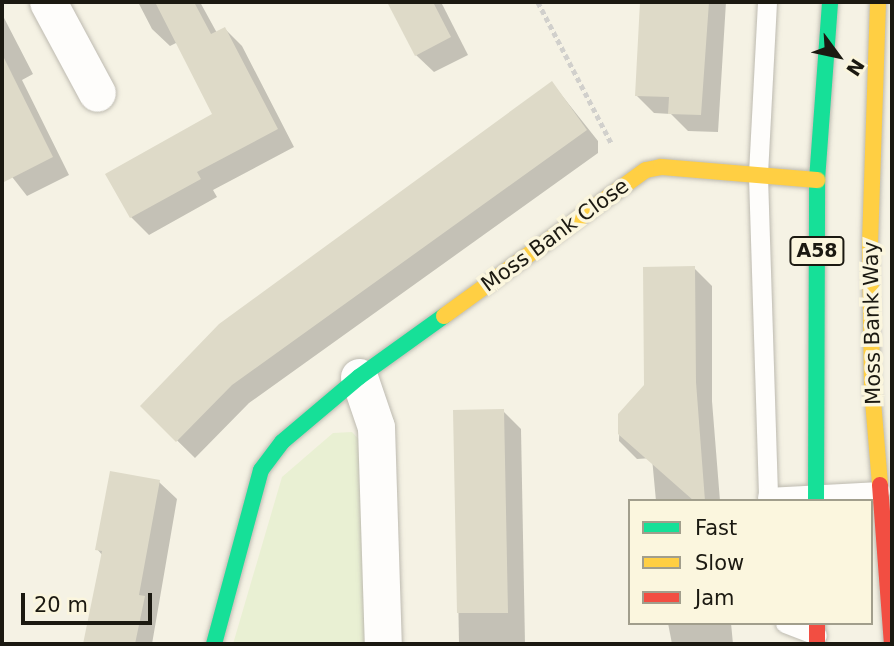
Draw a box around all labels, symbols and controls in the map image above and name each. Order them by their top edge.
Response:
north arrow [803,21,873,91]
text: N [842,55,869,80]
street label: Moss Bank Close [476,173,634,297]
road number: A58 [789,235,845,266]
street label: Moss Bank Way [858,241,886,405]
legend [628,499,873,625]
text: Fast [695,516,737,540]
text: Slow [695,551,744,575]
scale bar [24,580,156,624]
text: Jam [695,586,735,610]
text: 20 m [34,593,88,617]

